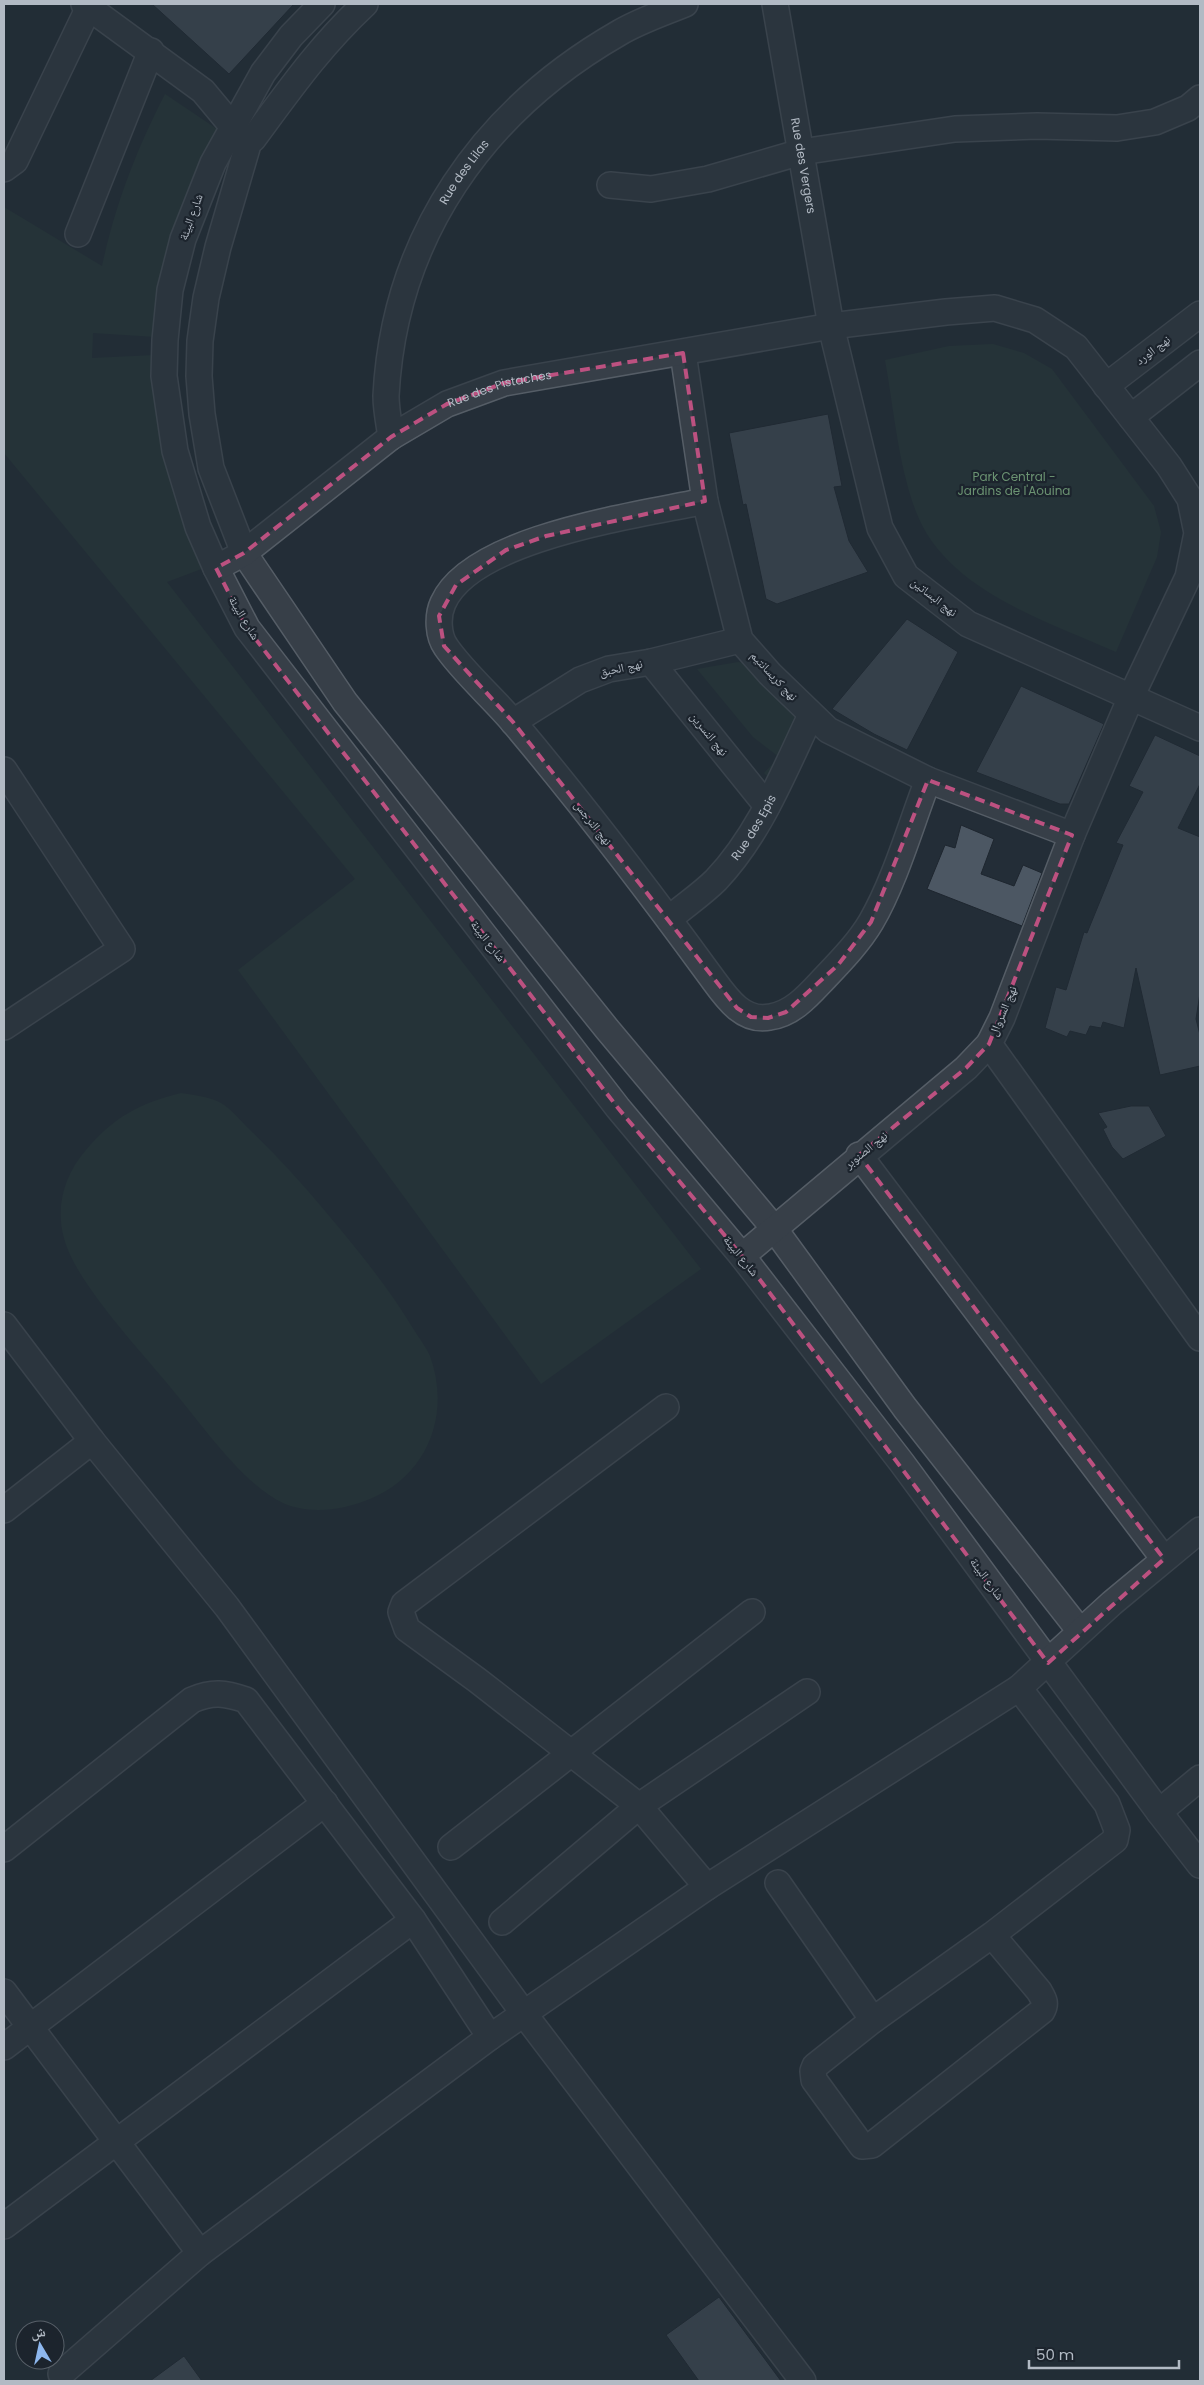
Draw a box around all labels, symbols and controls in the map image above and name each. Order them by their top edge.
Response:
street label: Rue des Vergers [787,116,820,215]
street label: Rue des Lilas [435,136,493,208]
street label: شارع البيئة [174,191,207,242]
street label: نهج الورد [1132,331,1174,368]
street label: Rue des Pistaches [445,366,553,411]
park label: Park Central - Jardins de l'Aouina [958,468,1070,499]
street label: نهج البساتين [908,573,961,620]
street label: شارع البيئة [225,593,264,643]
street label: نهج كريسانتيم [747,647,802,704]
street label: نهج الحبق [598,655,644,680]
street label: نهج النسرين [686,708,732,759]
street label: Rue des Epis [727,792,780,864]
street label: نهج النرجس [570,797,616,849]
street label: شارع البيئة [467,916,510,965]
street label: نهج السروال [984,983,1021,1038]
street label: نهج الصنوبر [840,1127,891,1173]
street label: شارع البيئة [720,1232,763,1280]
street label: شارع البيئة [966,1554,1008,1603]
north arrow [15,2320,65,2370]
text: ش [29,2321,47,2343]
scale bar [1029,2338,1179,2370]
text: 50 m [1036,2344,1074,2365]

